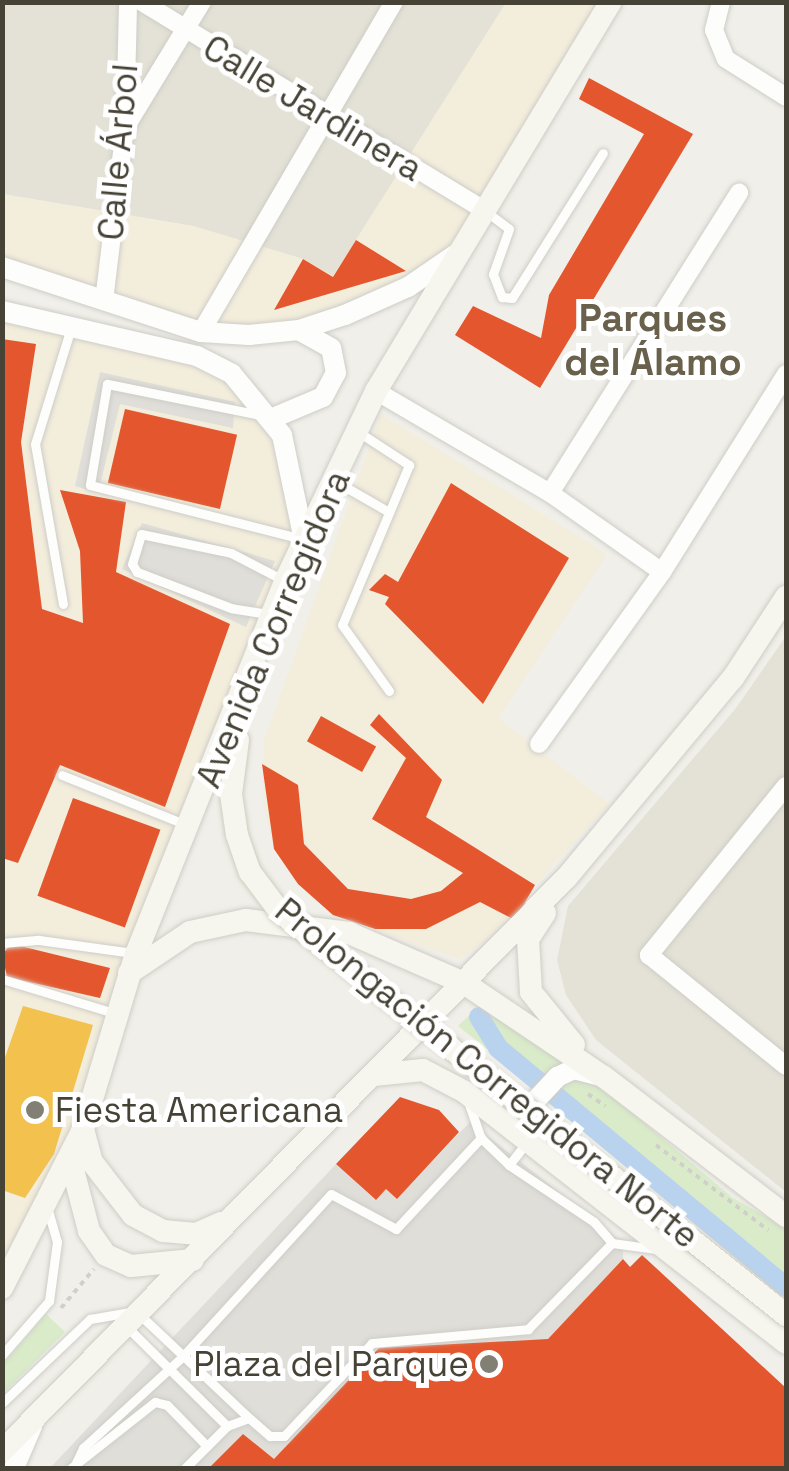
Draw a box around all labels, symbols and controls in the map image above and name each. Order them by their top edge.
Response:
street label: Calle Jardinera [196,26,430,190]
street label: Calle Árbol [89,62,147,242]
district label: Parques del Álamo [564,296,742,386]
street label: Avenida Corregidora [187,464,359,794]
street label: Prolongación Corregidora Norte [267,889,707,1257]
place label: Fiesta Americana [55,1089,344,1131]
marker: Fiesta Americana [24,1099,46,1121]
place label: Plaza del Parque [193,1343,469,1385]
marker: Plaza del Parque [478,1353,500,1375]

